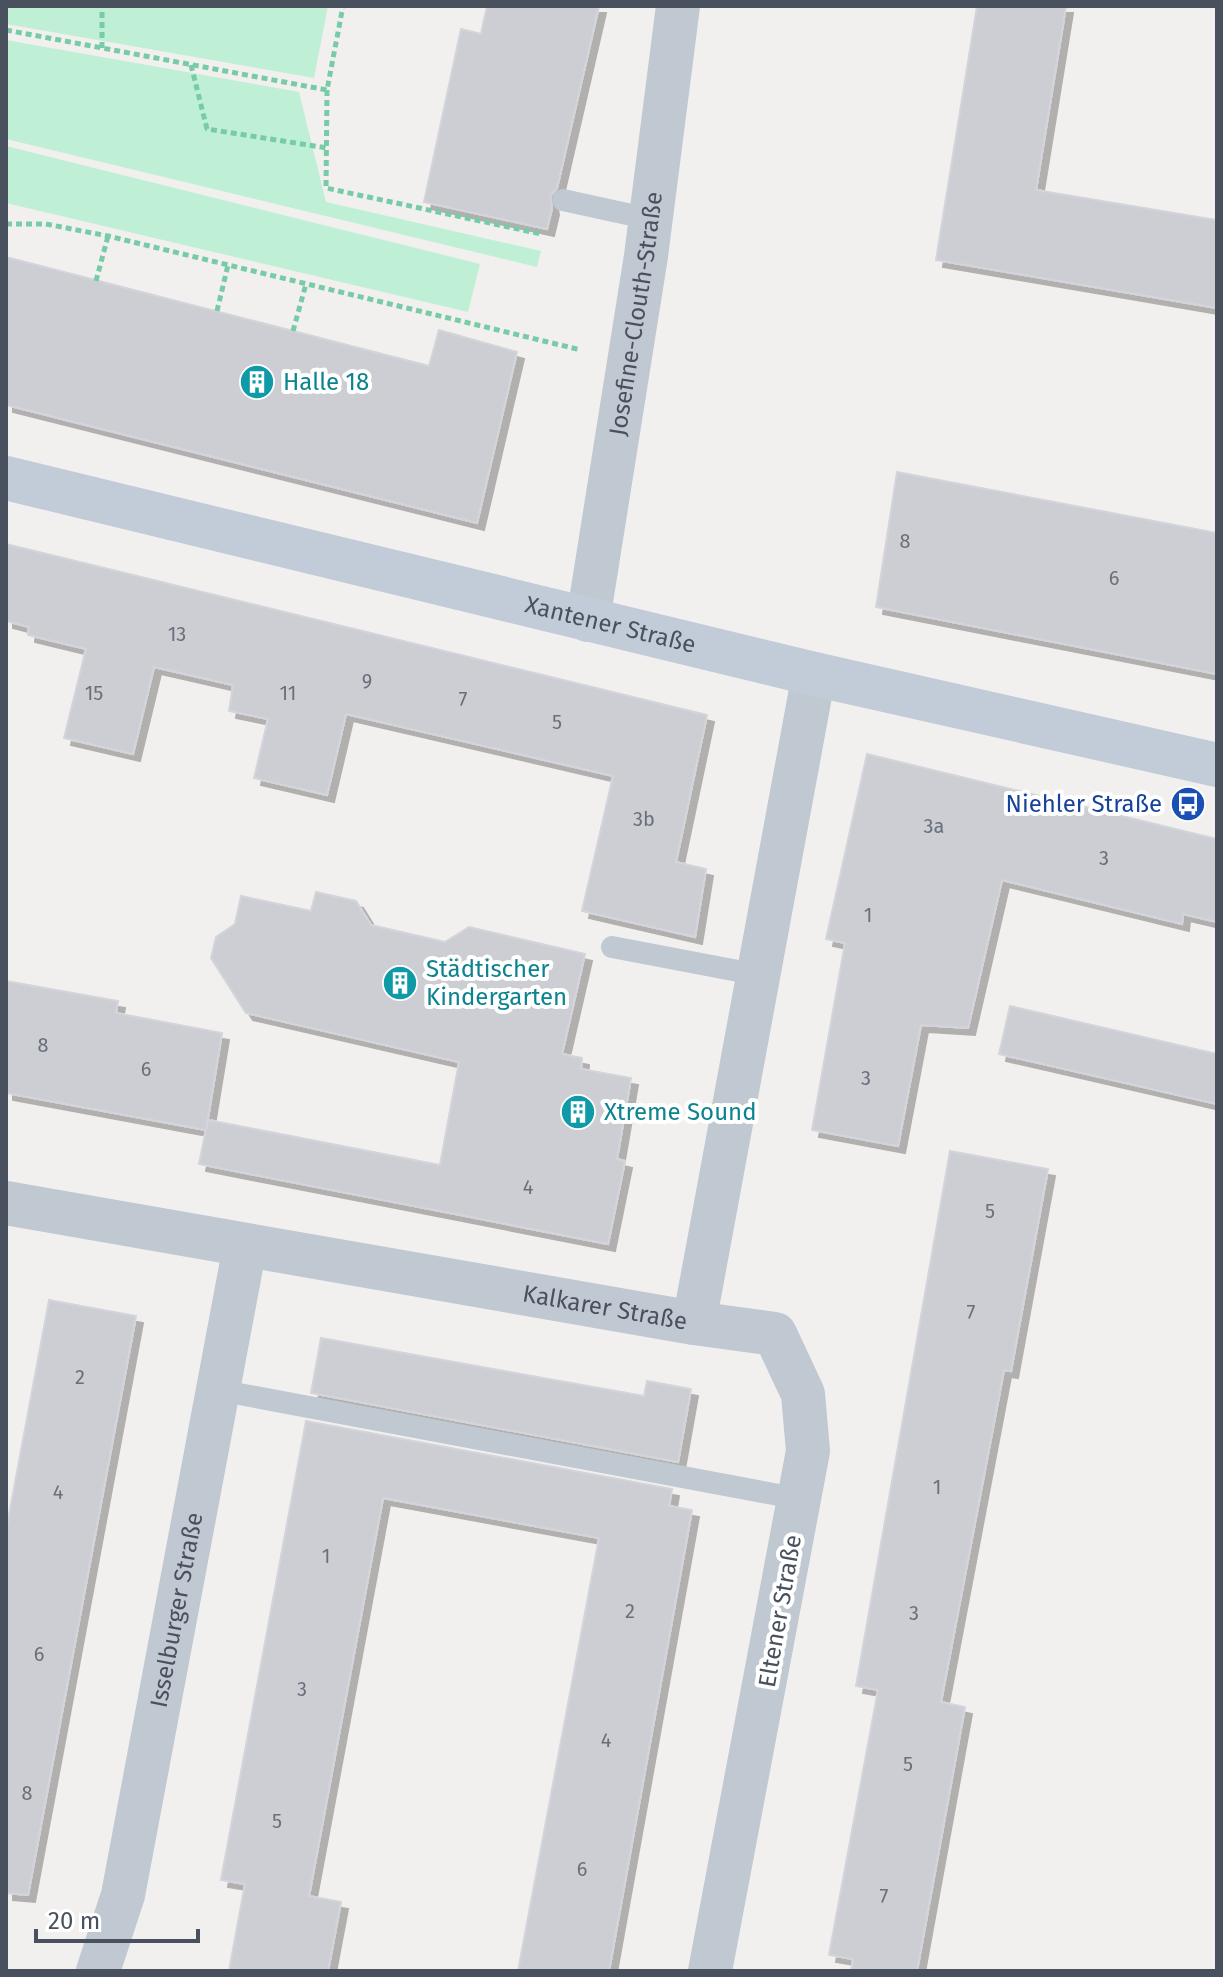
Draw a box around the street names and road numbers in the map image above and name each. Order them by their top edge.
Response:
street label: Josefine-Clouth-Straße [604,190,668,438]
street label: Xantener Straße [522,590,699,659]
street label: Kalkarer Straße [520,1279,689,1336]
street label: Isselburger Straße [145,1510,209,1710]
street label: Eltener Straße [753,1533,807,1689]

